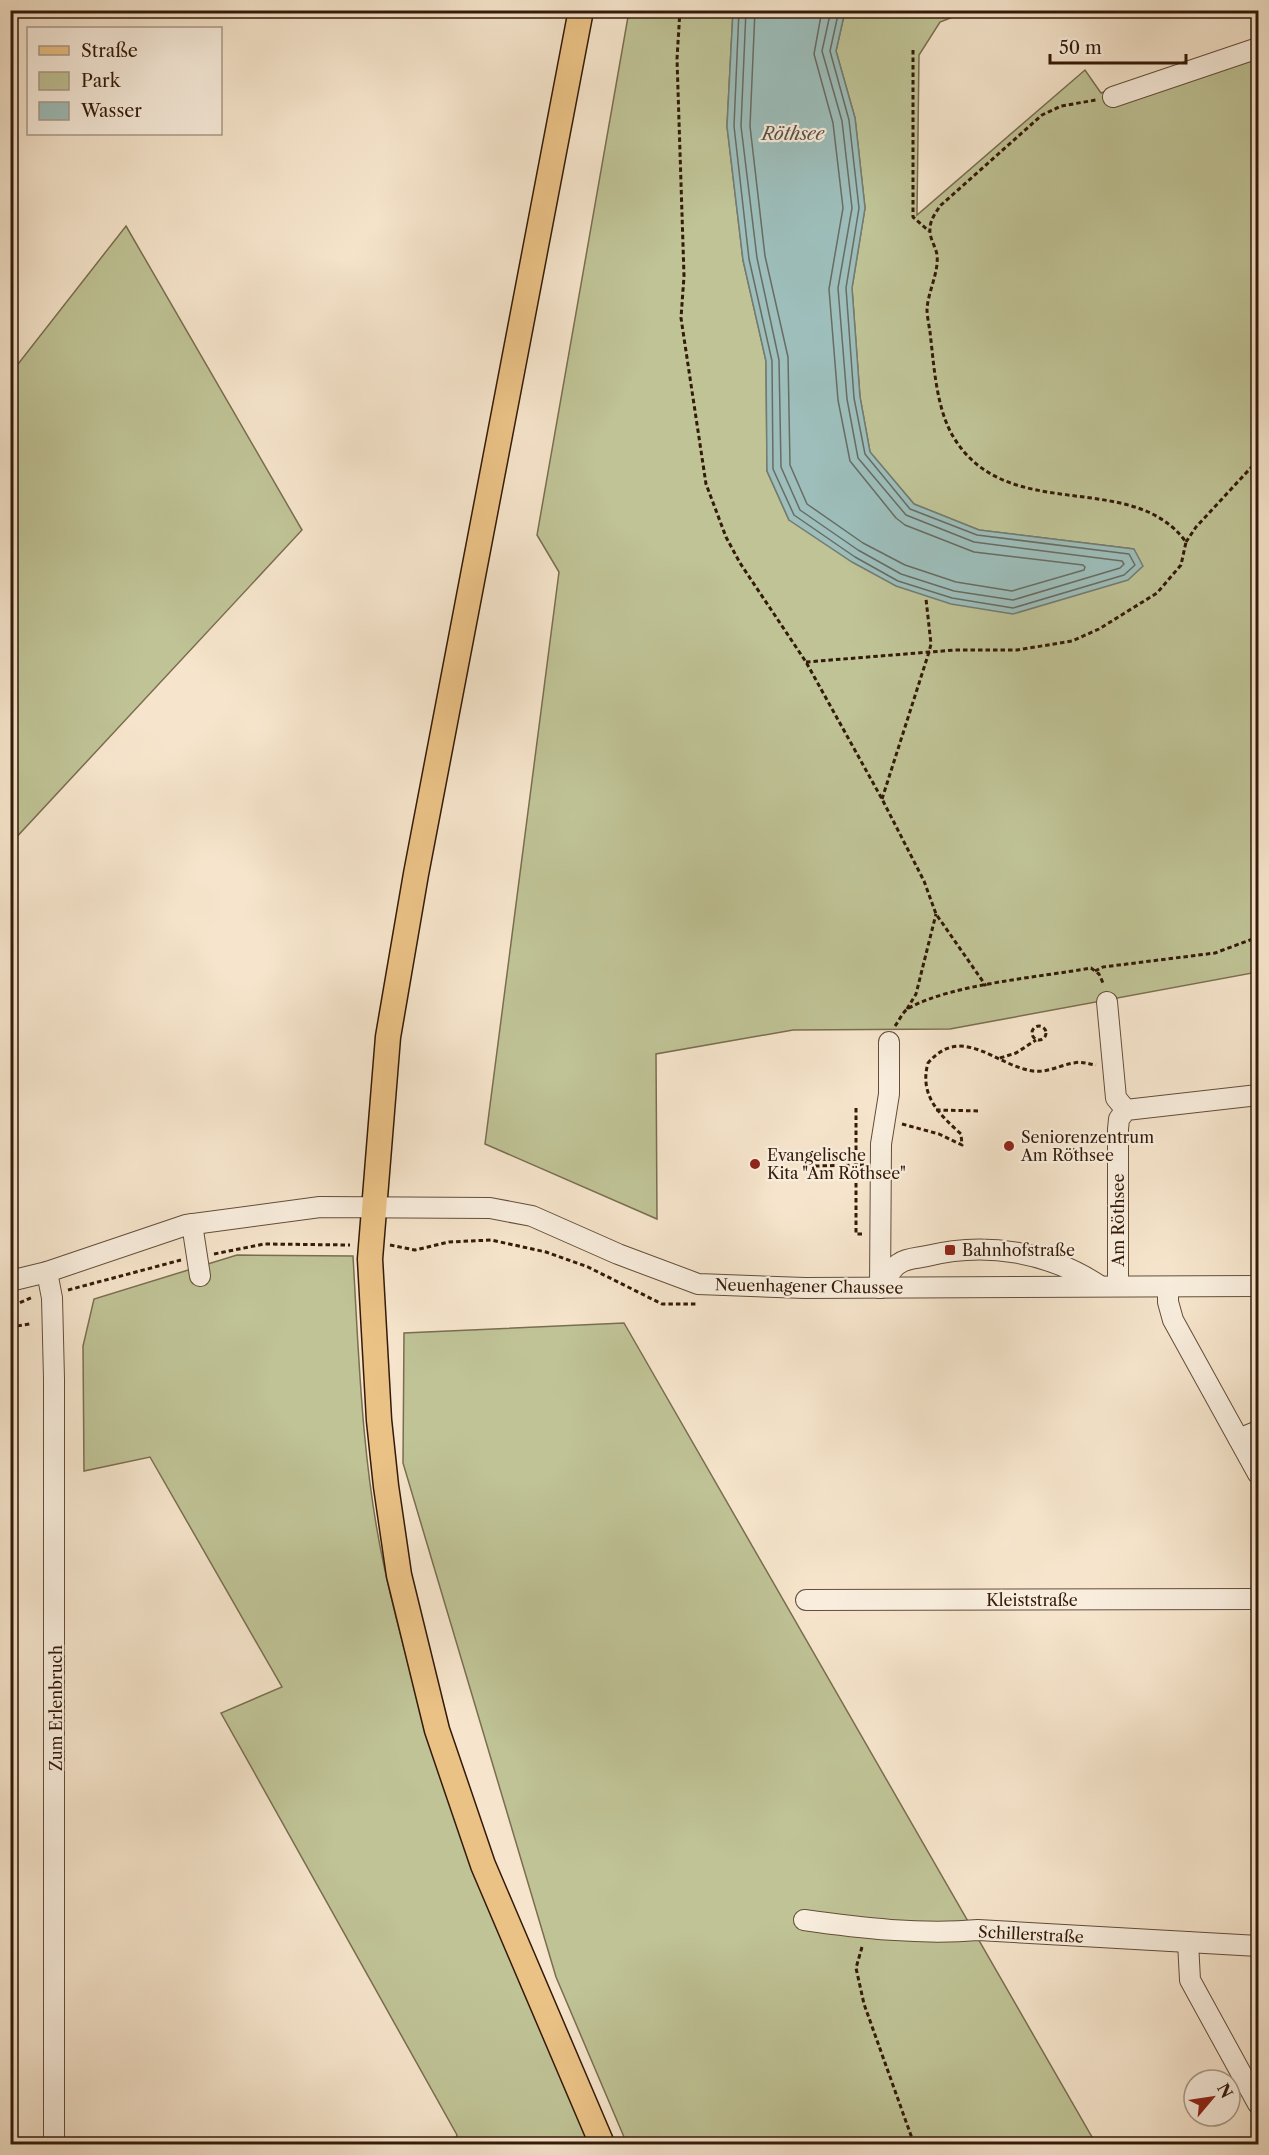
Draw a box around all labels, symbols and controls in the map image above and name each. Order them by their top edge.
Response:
legend [27,27,222,135]
scale bar [1050,27,1186,65]
text: 50 m [1059,37,1102,59]
text: Straße [81,40,138,62]
text: Park [81,70,122,92]
text: Wasser [80,100,142,122]
water label: Röthsee [760,123,825,145]
place label: Seniorenzentrum Am Röthsee [1020,1127,1154,1165]
marker: Seniorenzentrum Am Röthsee [1002,1139,1016,1153]
place label: Evangelische Kita "Am Röthsee" [767,1145,906,1183]
marker: Evangelische Kita "Am Röthsee" [748,1157,762,1171]
street label: Am Röthsee [1108,1173,1128,1267]
place label: Bahnhofstraße [962,1240,1075,1260]
marker: Bahnhofstraße [943,1243,957,1257]
street label: Neuenhagener Chaussee [715,1274,903,1298]
street label: Kleiststraße [986,1590,1078,1610]
street label: Zum Erlenbruch [46,1645,66,1771]
street label: Schillerstraße [978,1921,1084,1947]
north arrow [1182,2068,1242,2128]
text: N [1213,2080,1237,2102]

